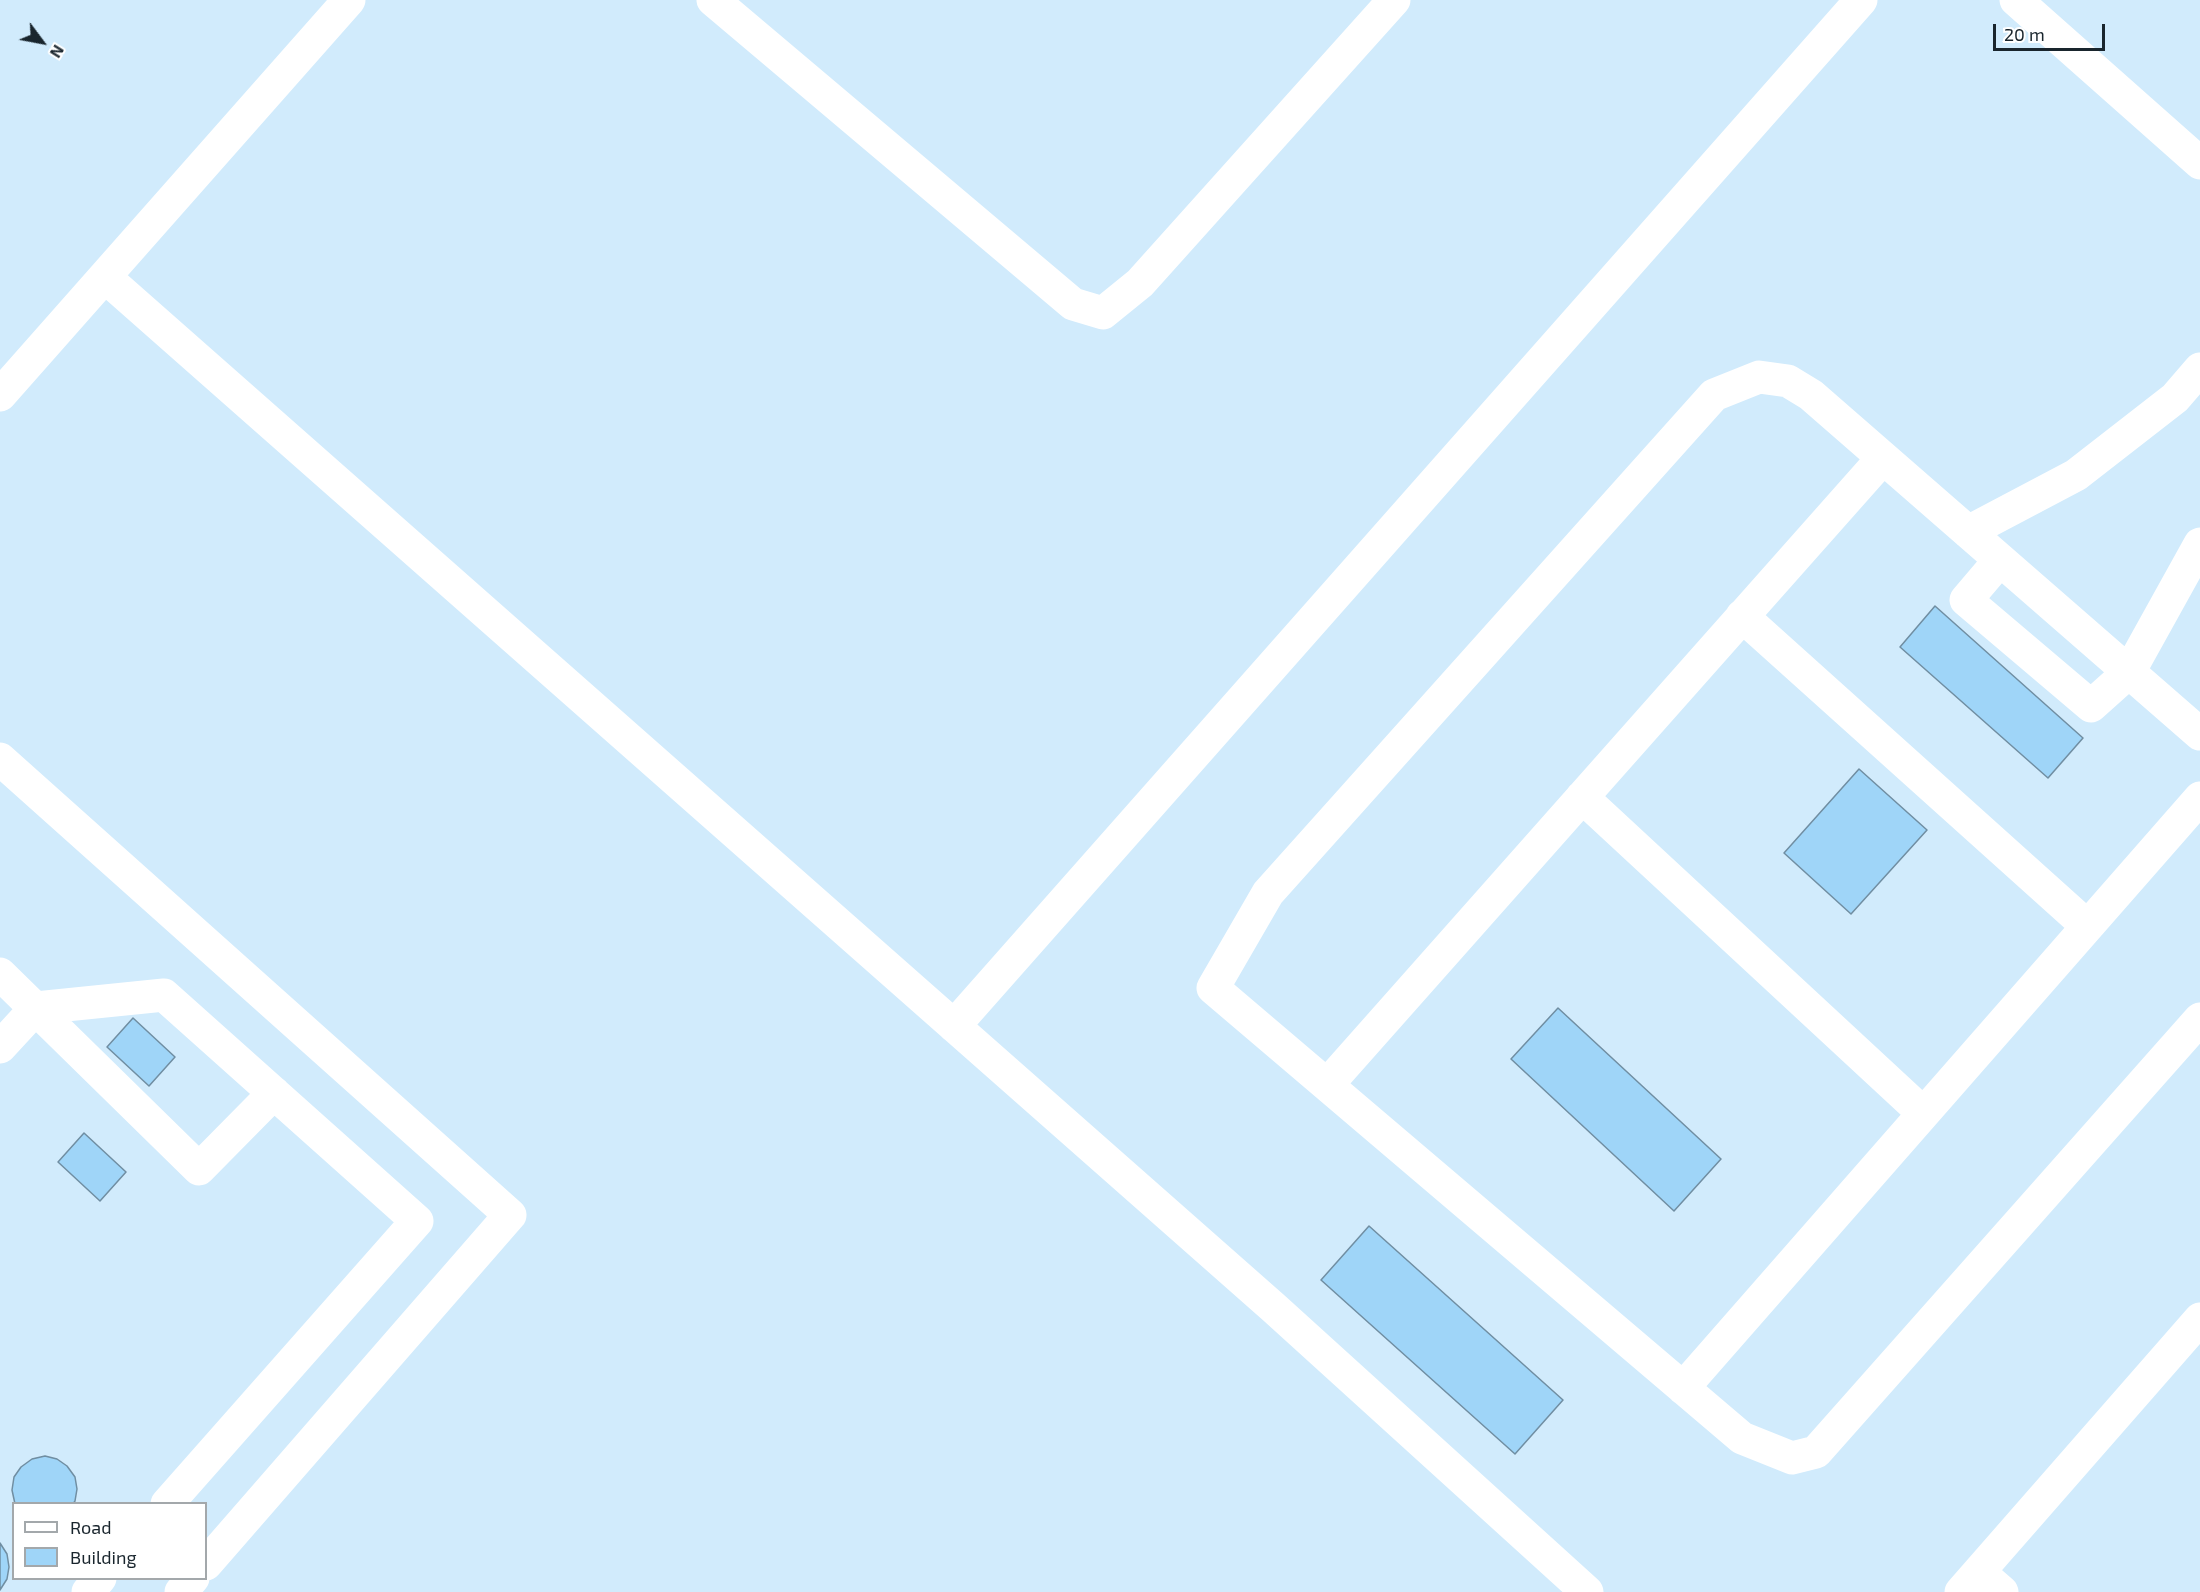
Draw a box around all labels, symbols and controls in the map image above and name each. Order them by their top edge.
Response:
north arrow [12,12,72,72]
scale bar [1996,12,2108,50]
text: 20 m [2004,23,2045,45]
text: N [47,42,69,62]
legend [12,1502,207,1580]
text: Road [70,1516,111,1538]
text: Building [70,1546,137,1568]

